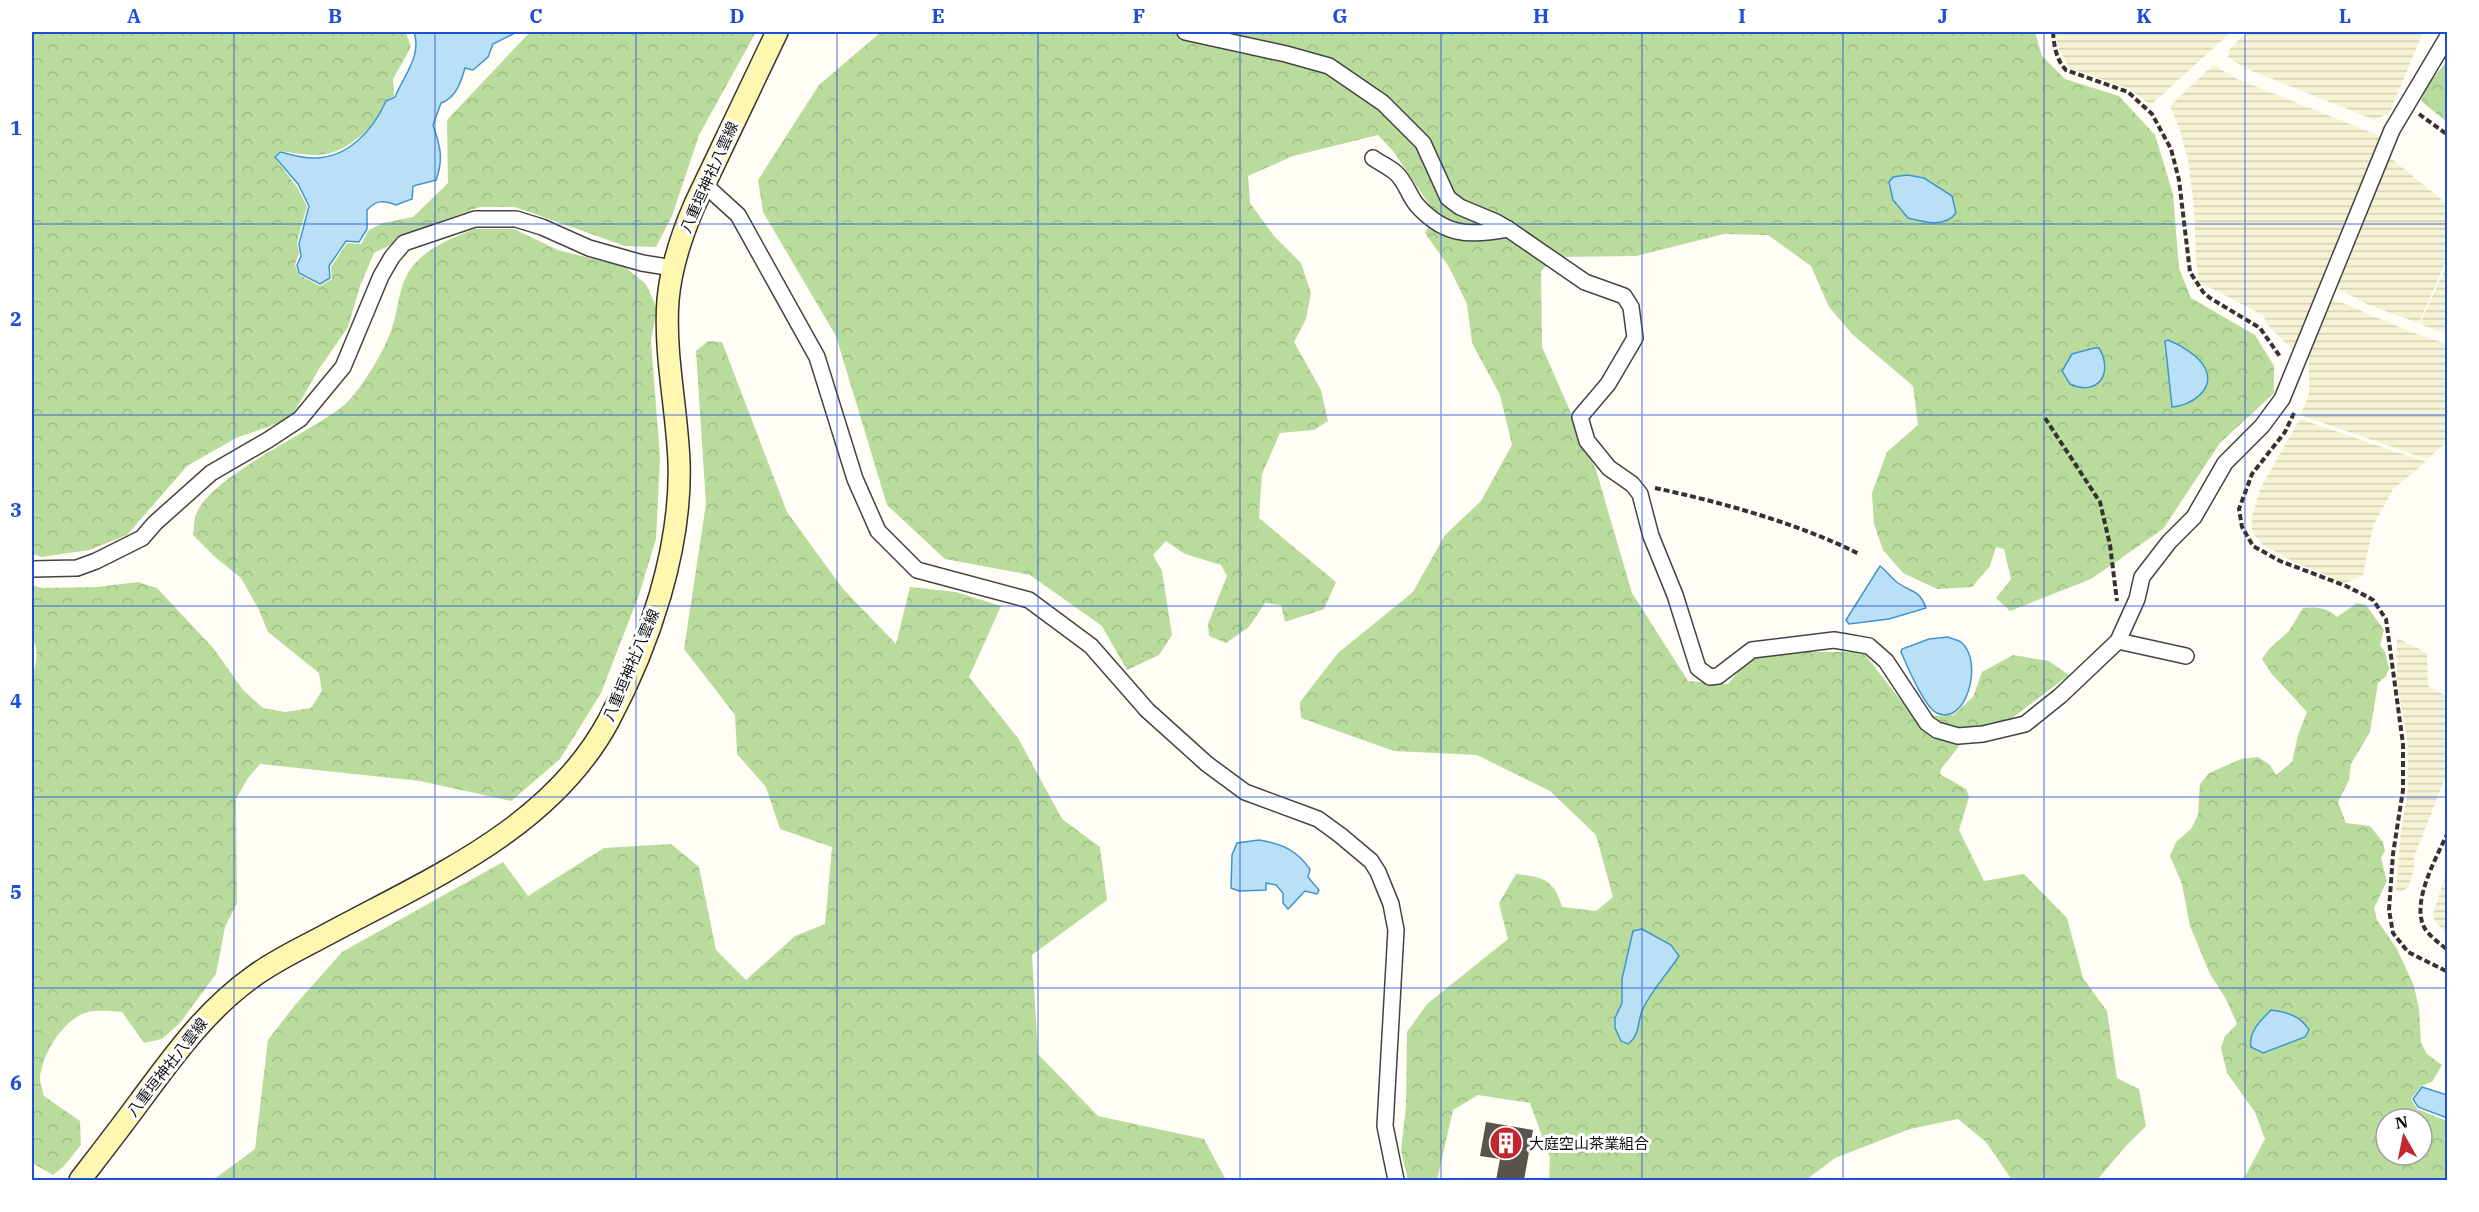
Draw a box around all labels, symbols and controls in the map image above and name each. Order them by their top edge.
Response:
text: A [127,2,141,29]
text: B [328,2,342,29]
text: C [529,2,543,29]
text: D [729,2,745,29]
text: E [931,2,945,29]
text: F [1133,2,1145,29]
text: G [1332,2,1348,29]
text: H [1533,2,1549,29]
text: I [1738,2,1746,29]
text: J [1938,2,1948,29]
text: K [2136,2,2152,29]
text: L [2339,2,2351,29]
text: 1 [10,114,22,141]
street label: 八重垣神社八雲線 [676,118,742,236]
text: 2 [10,305,22,332]
text: 3 [10,496,22,523]
street label: 八重垣神社八雲線 [599,606,663,724]
text: 4 [10,687,22,714]
text: 5 [10,878,22,905]
street label: 八重垣神社八雲線 [123,1014,211,1120]
text: 6 [10,1069,22,1096]
north arrow [2374,1107,2434,1167]
text: N [2394,1111,2409,1133]
building icon: 大庭空山茶業組合 [1488,1125,1524,1161]
place label: 大庭空山茶業組合 [1529,1134,1649,1153]

